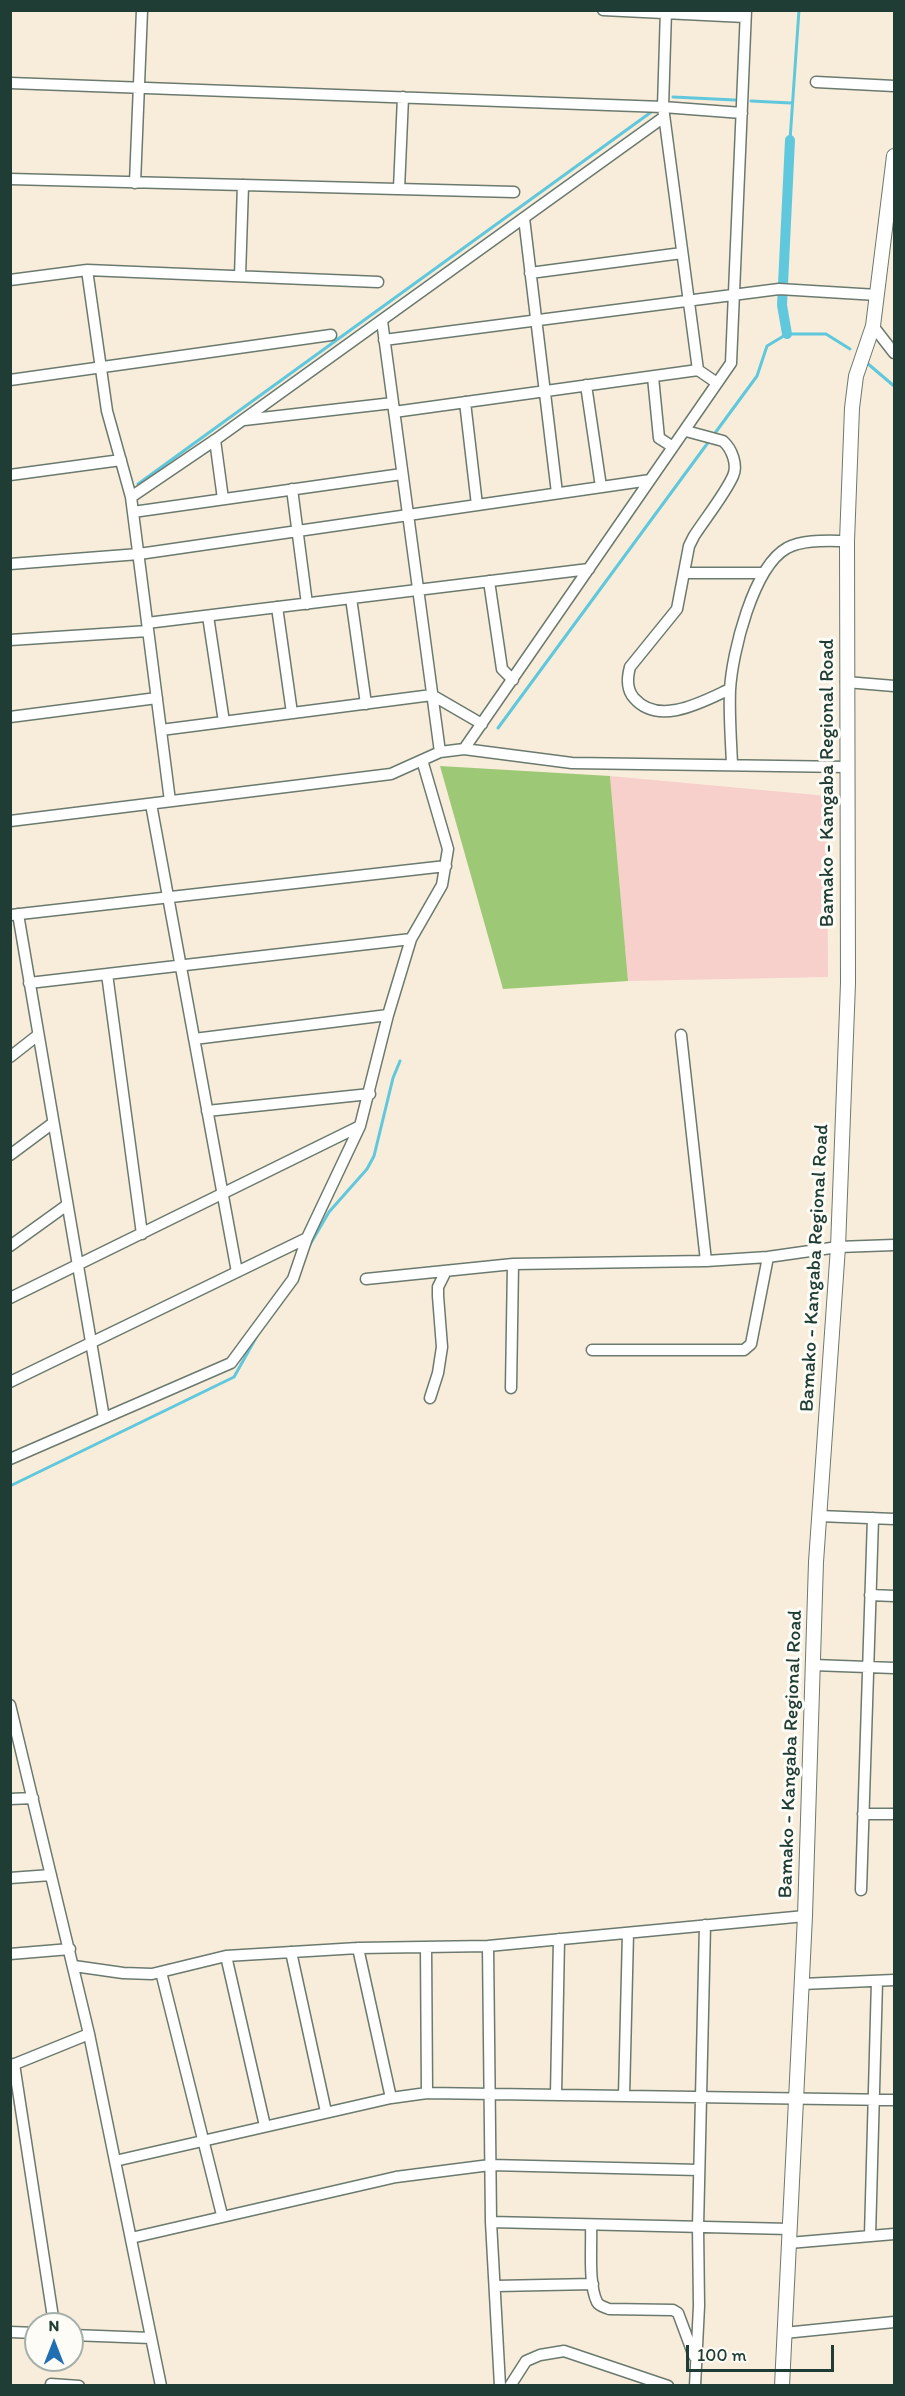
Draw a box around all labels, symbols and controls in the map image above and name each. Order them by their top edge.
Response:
street label: Bamako - Kangaba Regional Road [816,639,840,927]
street label: Bamako - Kangaba Regional Road [795,1123,835,1413]
street label: Bamako - Kangaba Regional Road [774,1609,808,1899]
north arrow [24,2312,84,2372]
text: N [49,2316,59,2335]
scale bar [689,2333,838,2371]
text: 100 m [697,2344,747,2366]

